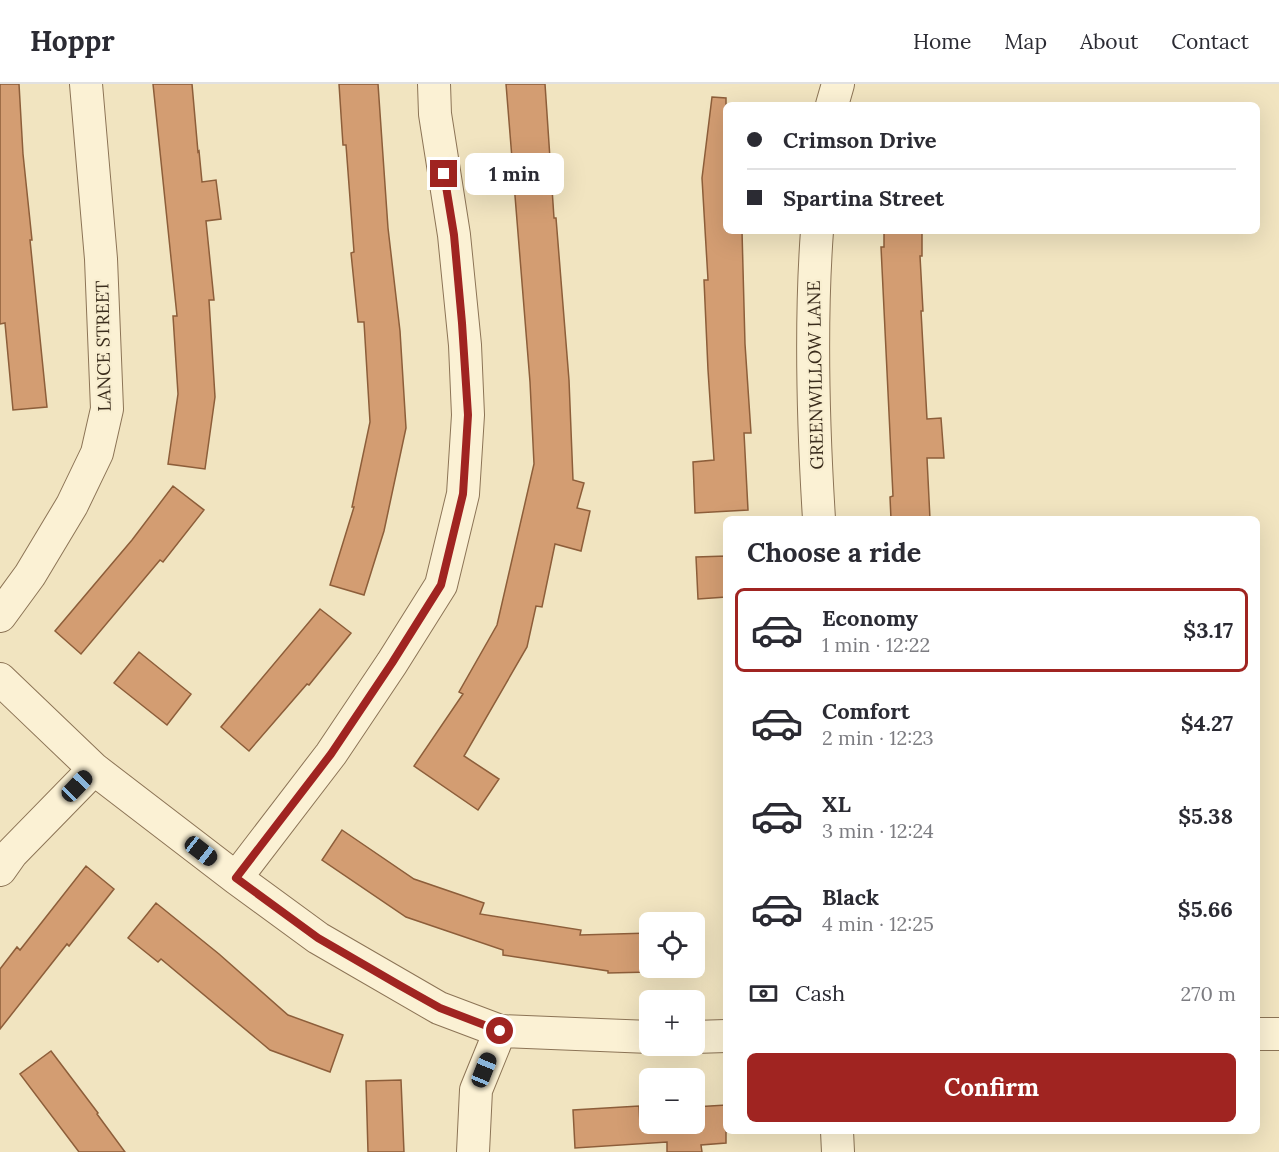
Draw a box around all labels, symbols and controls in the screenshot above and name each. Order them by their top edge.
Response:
text: Hoppr [30,23,115,59]
text: Home [913,28,971,55]
text: Map [1004,28,1047,55]
text: About [1080,28,1138,55]
text: Contact [1171,28,1249,55]
text: Crimson Drive [783,126,937,154]
callout: 1 min [465,153,564,195]
route end [430,160,457,187]
text: 1 min [489,161,540,186]
text: Spartina Street [783,184,944,212]
street label: LANCE STREET [90,280,116,412]
street label: GREENWILLOW LANE [802,280,828,470]
text: Choose a ride [747,535,921,569]
icon: car [750,603,804,657]
text: Economy [822,604,918,632]
text: $3.17 [1183,616,1233,644]
text: 1 min · 12:22 [822,632,930,657]
icon: car [750,696,804,750]
text: Comfort [822,697,910,725]
text: $4.27 [1181,709,1233,737]
text: 2 min · 12:23 [822,725,934,750]
car [58,767,96,805]
icon: car [750,789,804,843]
text: XL [822,790,851,818]
text: $5.38 [1178,802,1233,830]
text: 3 min · 12:24 [822,818,934,843]
car [181,833,221,869]
icon: car [750,882,804,936]
text: Black [822,883,879,911]
text: $5.66 [1178,895,1233,923]
text: 4 min · 12:25 [822,911,934,936]
map controls [639,912,705,1134]
button: locate [639,912,705,978]
icon: cash [747,977,780,1010]
text: Cash [795,979,845,1007]
text: 270 m [1180,981,1236,1006]
button: + [639,990,705,1056]
route start [486,1017,513,1044]
car [469,1050,499,1090]
button: Confirm [747,1053,1236,1122]
button: − [639,1068,705,1134]

